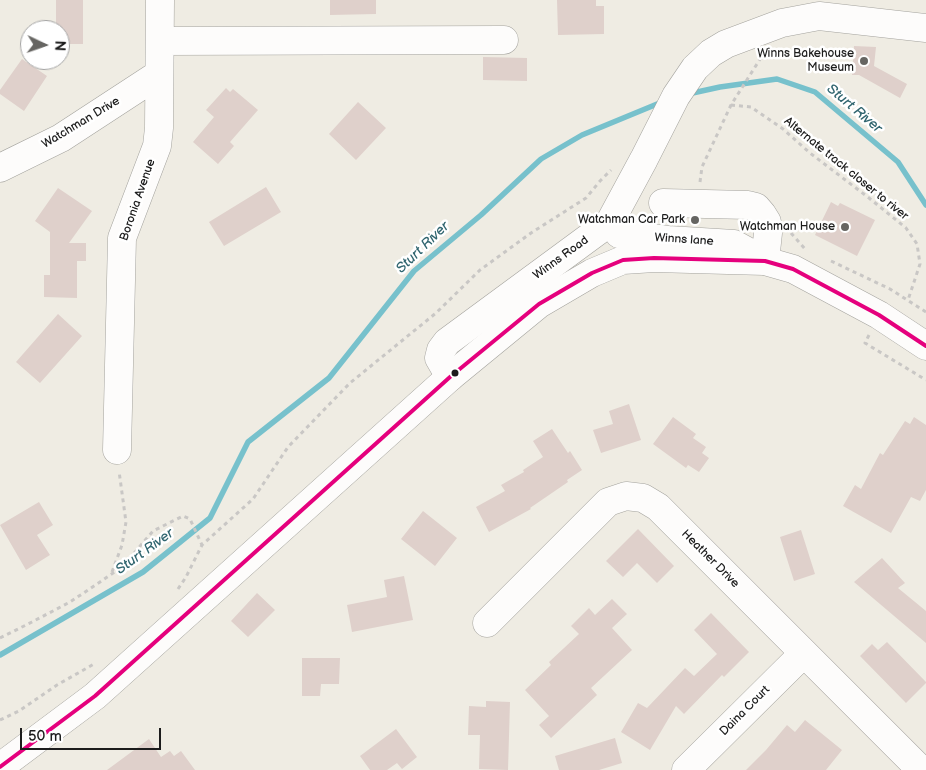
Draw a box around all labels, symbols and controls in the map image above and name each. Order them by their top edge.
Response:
north arrow [20,20,70,70]
text: N [51,40,68,51]
place label: Winns Bakehouse Museum [757,47,854,75]
marker: Winns Bakehouse Museum [858,55,870,67]
water label: Sturt River [823,81,885,137]
street label: Watchman Drive [39,94,123,152]
street label: Alternate track closer to river [781,114,911,224]
street label: Boronia Avenue [117,157,159,243]
place label: Watchman Car Park [578,213,685,227]
marker: Watchman Car Park [689,214,701,226]
water label: Sturt River [393,219,453,277]
place label: Watchman House [740,220,835,234]
marker: Watchman House [839,221,851,233]
street label: Winns lane [654,231,714,249]
street label: Winns Road [531,233,591,283]
unlabelled marker [450,368,460,378]
water label: Sturt River [113,525,177,579]
street label: Heather Drive [678,527,742,591]
street label: Daina Court [717,683,773,739]
scale bar [22,718,164,750]
text: 50 m [28,727,62,746]

